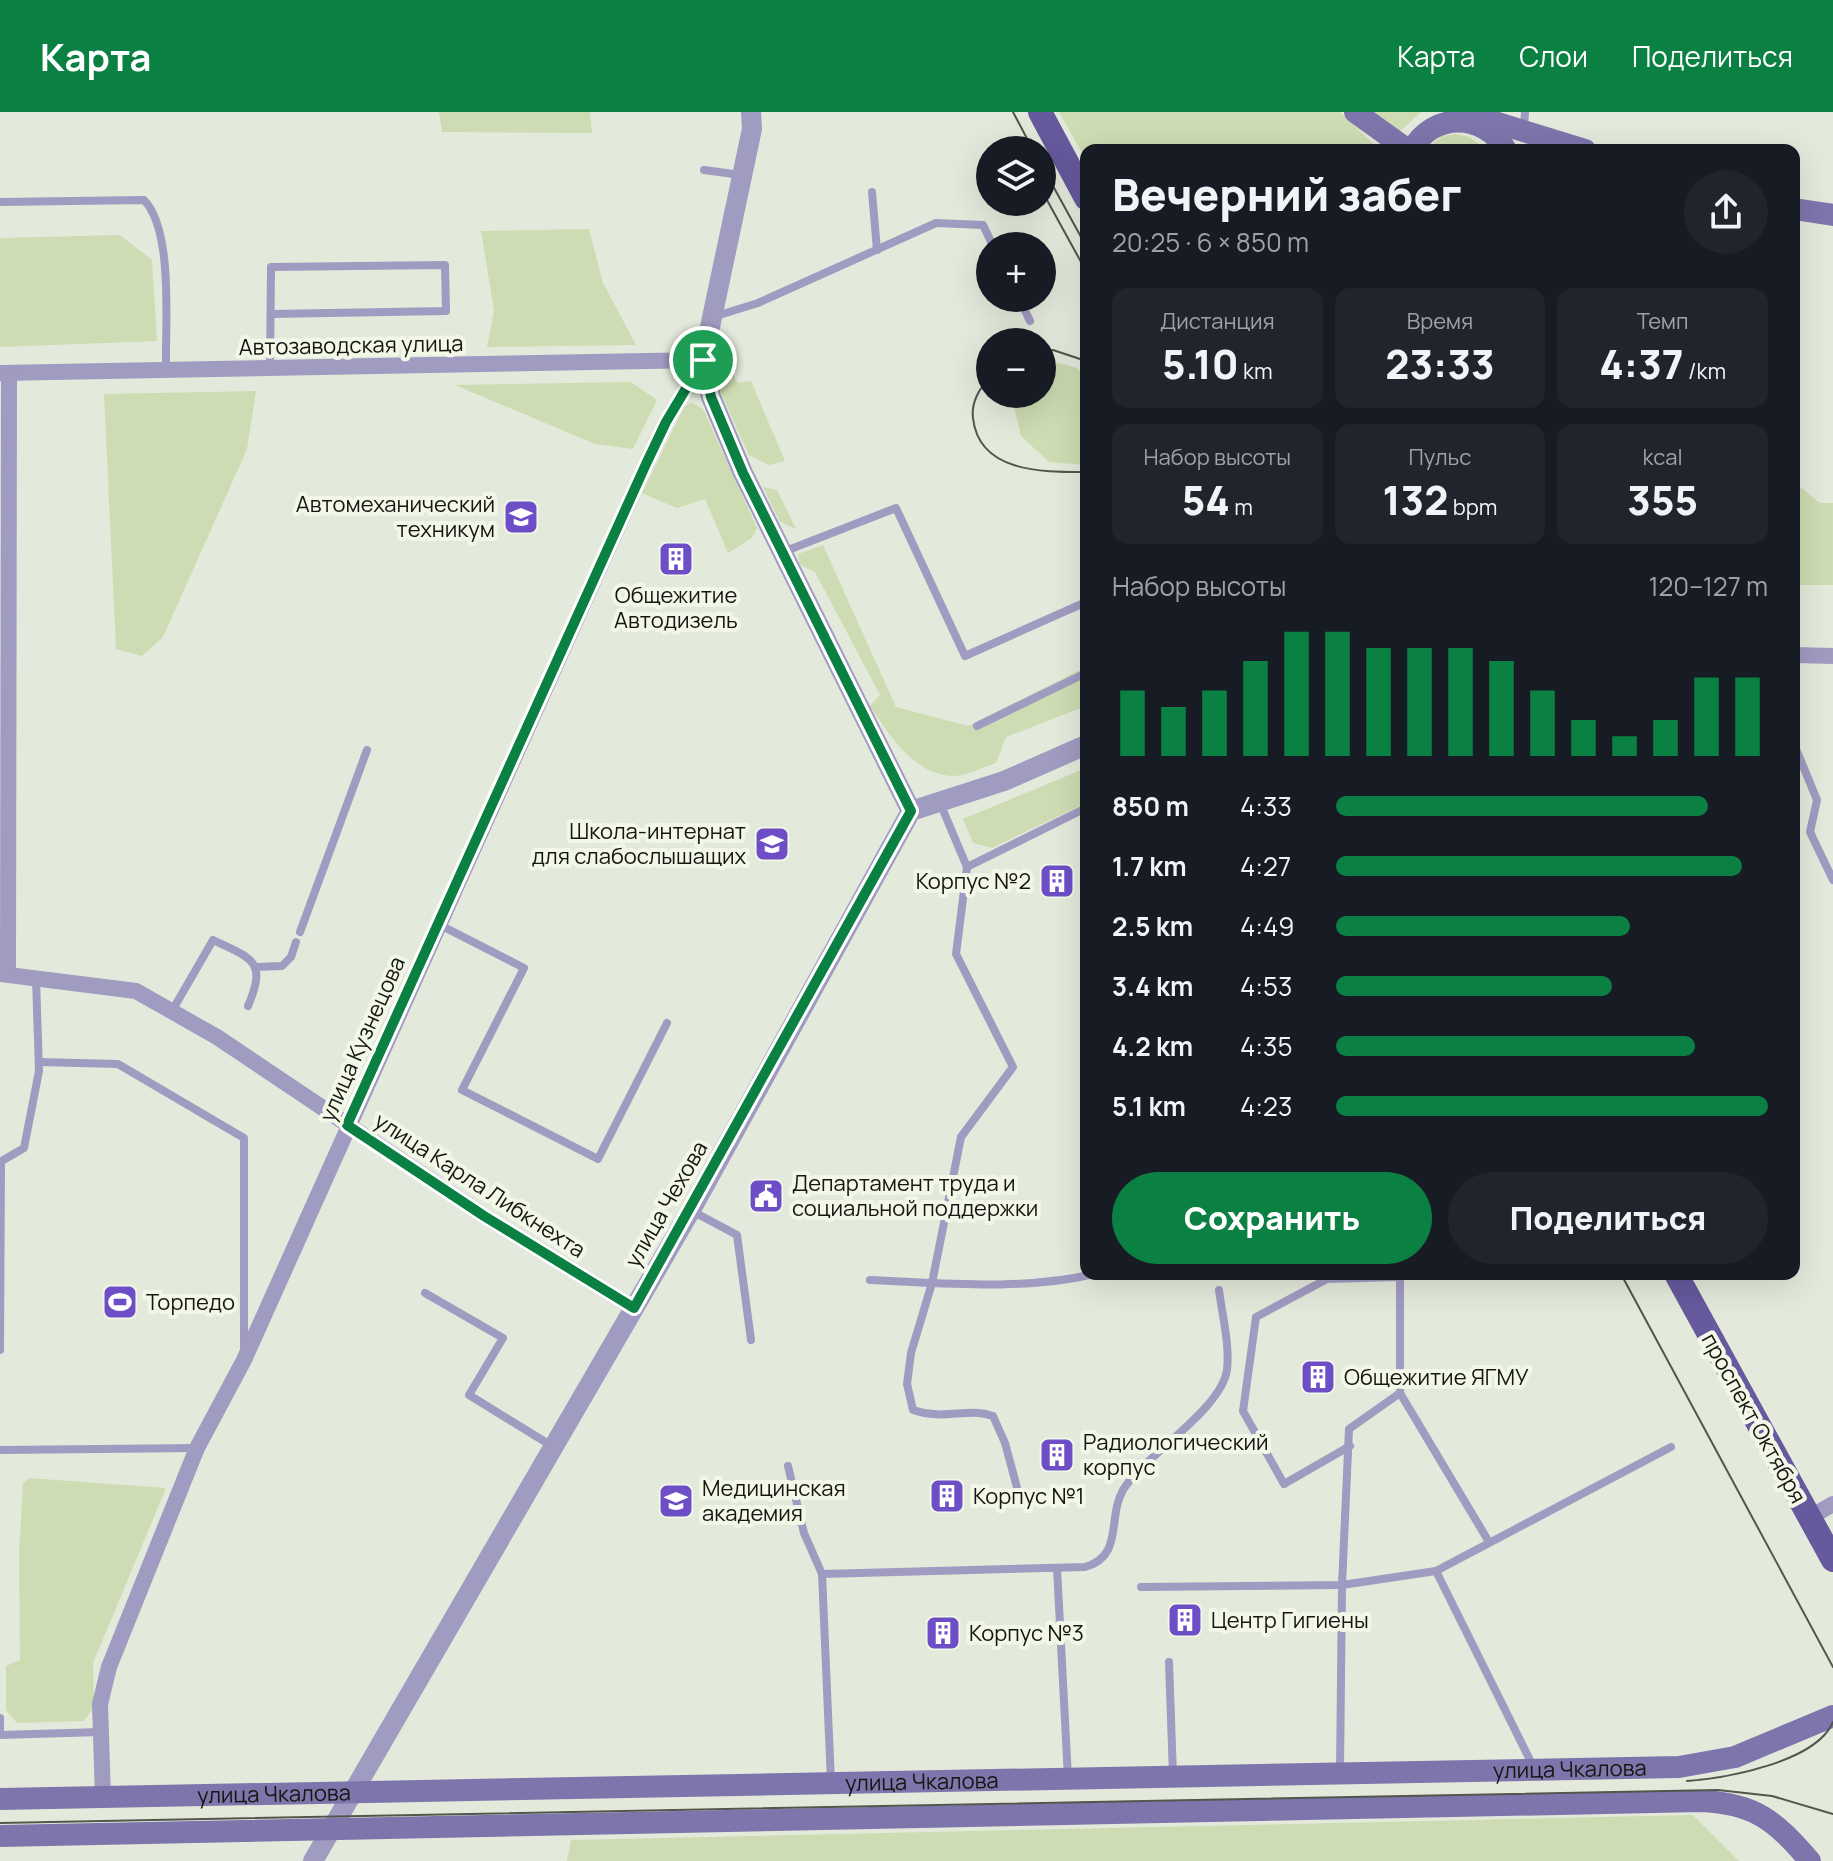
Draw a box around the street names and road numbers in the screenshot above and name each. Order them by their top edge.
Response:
street label: Автозаводская улица [238,328,464,362]
street label: улица Кузнецова [312,952,412,1126]
street label: улица Карла Либкнехта [369,1106,591,1264]
street label: улица Чехова [618,1135,714,1273]
street label: проспект Октября [1695,1328,1813,1508]
street label: улица Чкалова [1493,1753,1647,1786]
street label: улица Чкалова [845,1765,999,1798]
street label: улица Чкалова [197,1777,351,1810]

